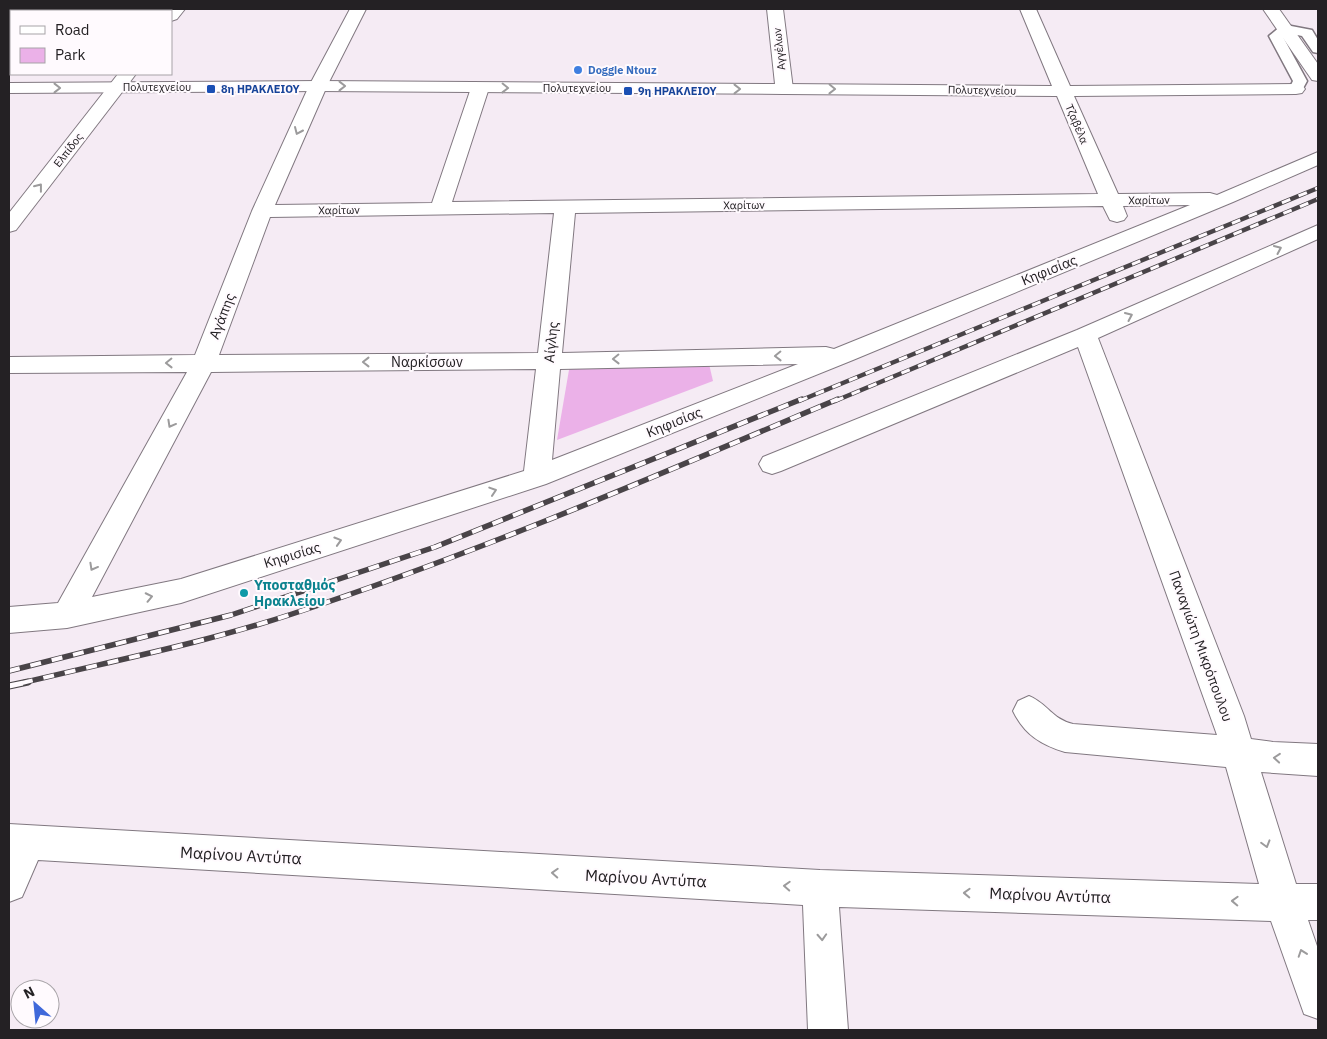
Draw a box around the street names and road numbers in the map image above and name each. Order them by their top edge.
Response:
street label: Αγγέλων [770,27,788,71]
street label: Πολυτεχνείου [123,80,191,94]
street label: Πολυτεχνείου [543,81,611,95]
street label: Πολυτεχνείου [948,82,1016,98]
street label: Τζαβέλα [1062,102,1092,146]
street label: Ελπίδος [50,130,86,170]
street label: Χαρίτων [1128,193,1170,207]
street label: Χαρίτων [723,198,765,212]
street label: Χαρίτων [318,203,360,217]
street label: Κηφισίας [1018,251,1080,289]
street label: Αγάπης [205,290,239,342]
street label: Αίγλης [540,320,562,364]
street label: Ναρκίσσων [391,353,463,371]
street label: Κηφισίας [643,403,705,441]
street label: Κηφισίας [261,538,323,572]
street label: Παναγιώτη Μικρόπουλου [1165,568,1237,724]
street label: Μαρίνου Αντύπα [180,842,302,868]
street label: Μαρίνου Αντύπα [585,865,707,891]
street label: Μαρίνου Αντύπα [989,883,1111,907]

